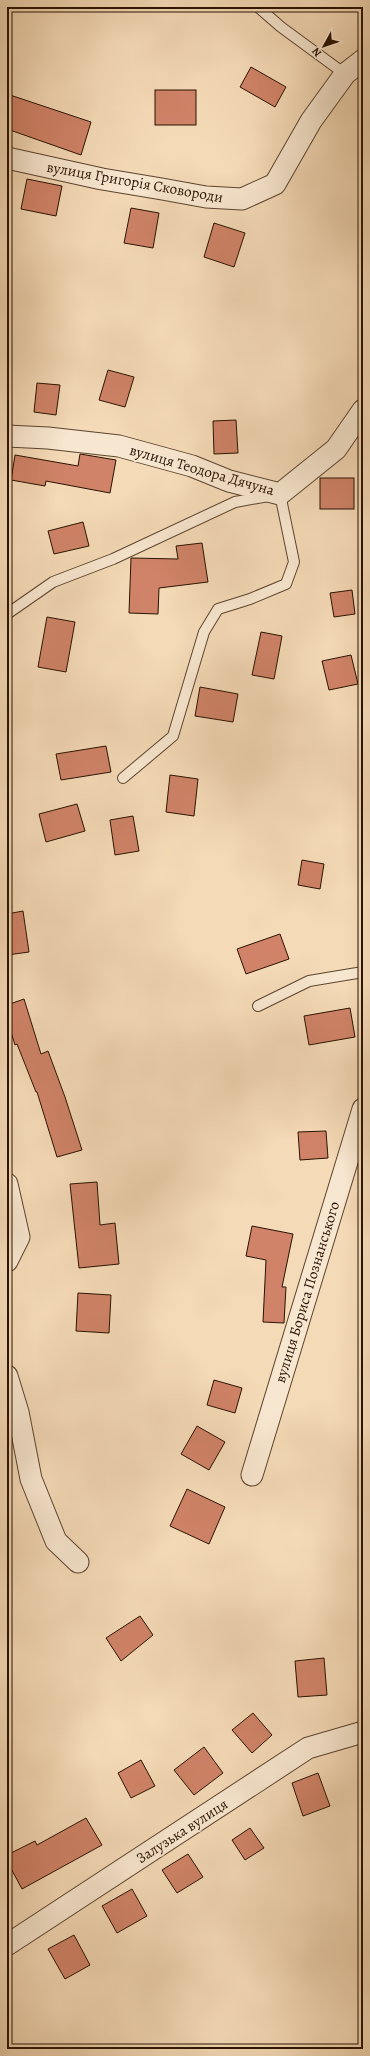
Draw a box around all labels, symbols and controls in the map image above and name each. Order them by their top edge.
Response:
north arrow [304,26,344,66]
text: N [308,44,325,60]
street label: вулиця Григорія Сковороди [45,157,225,207]
street label: вулиця Теодора Дячуна [127,440,277,500]
street label: вулиця Бориса Познанського [270,1199,344,1385]
street label: Залузька вулиця [132,1794,232,1868]

